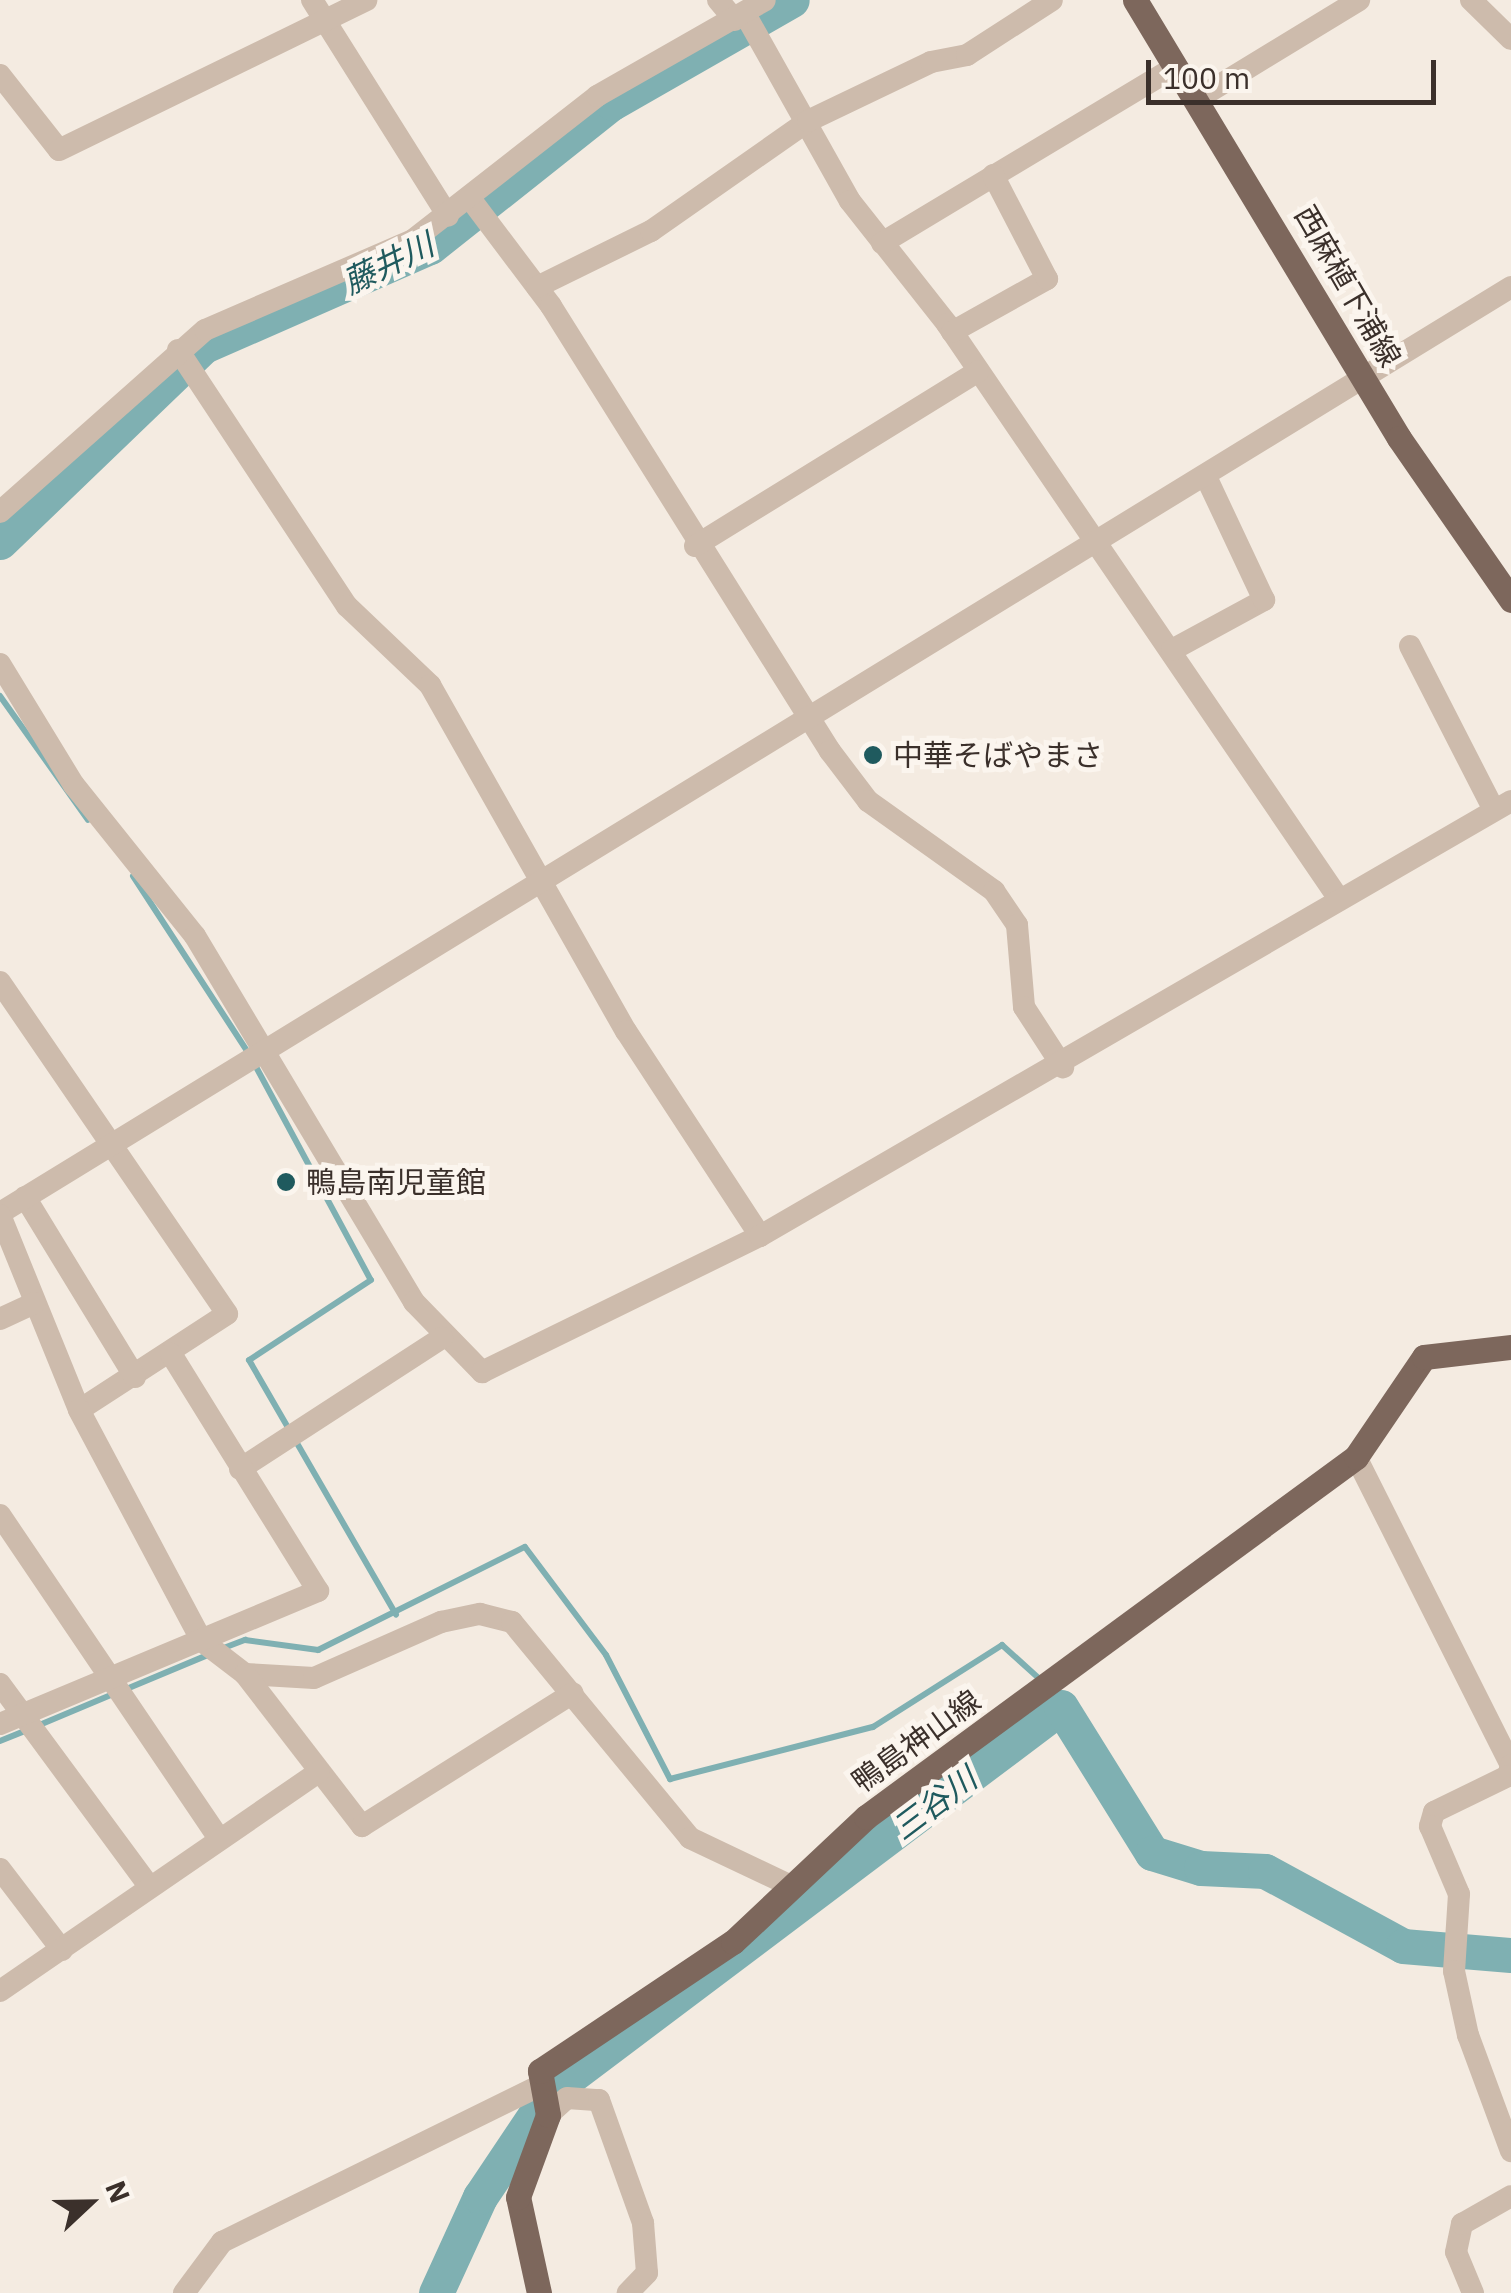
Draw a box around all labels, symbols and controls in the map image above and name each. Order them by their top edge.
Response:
scale bar [1151,40,1441,102]
text: 100 m [1163,58,1250,97]
street label: 西麻植下浦線 [1287,199,1409,373]
water label: 藤井川 [336,225,440,301]
place label: 中華そばやまさ [893,737,1103,773]
marker: 中華そばやまさ [862,744,884,766]
place label: 鴨島南児童館 [306,1164,486,1200]
marker: 鴨島南児童館 [275,1171,297,1193]
street label: 鴨島神山線 [845,1682,987,1800]
water label: 三谷川 [884,1759,984,1847]
north arrow [40,2153,140,2253]
text: N [97,2175,139,2208]

